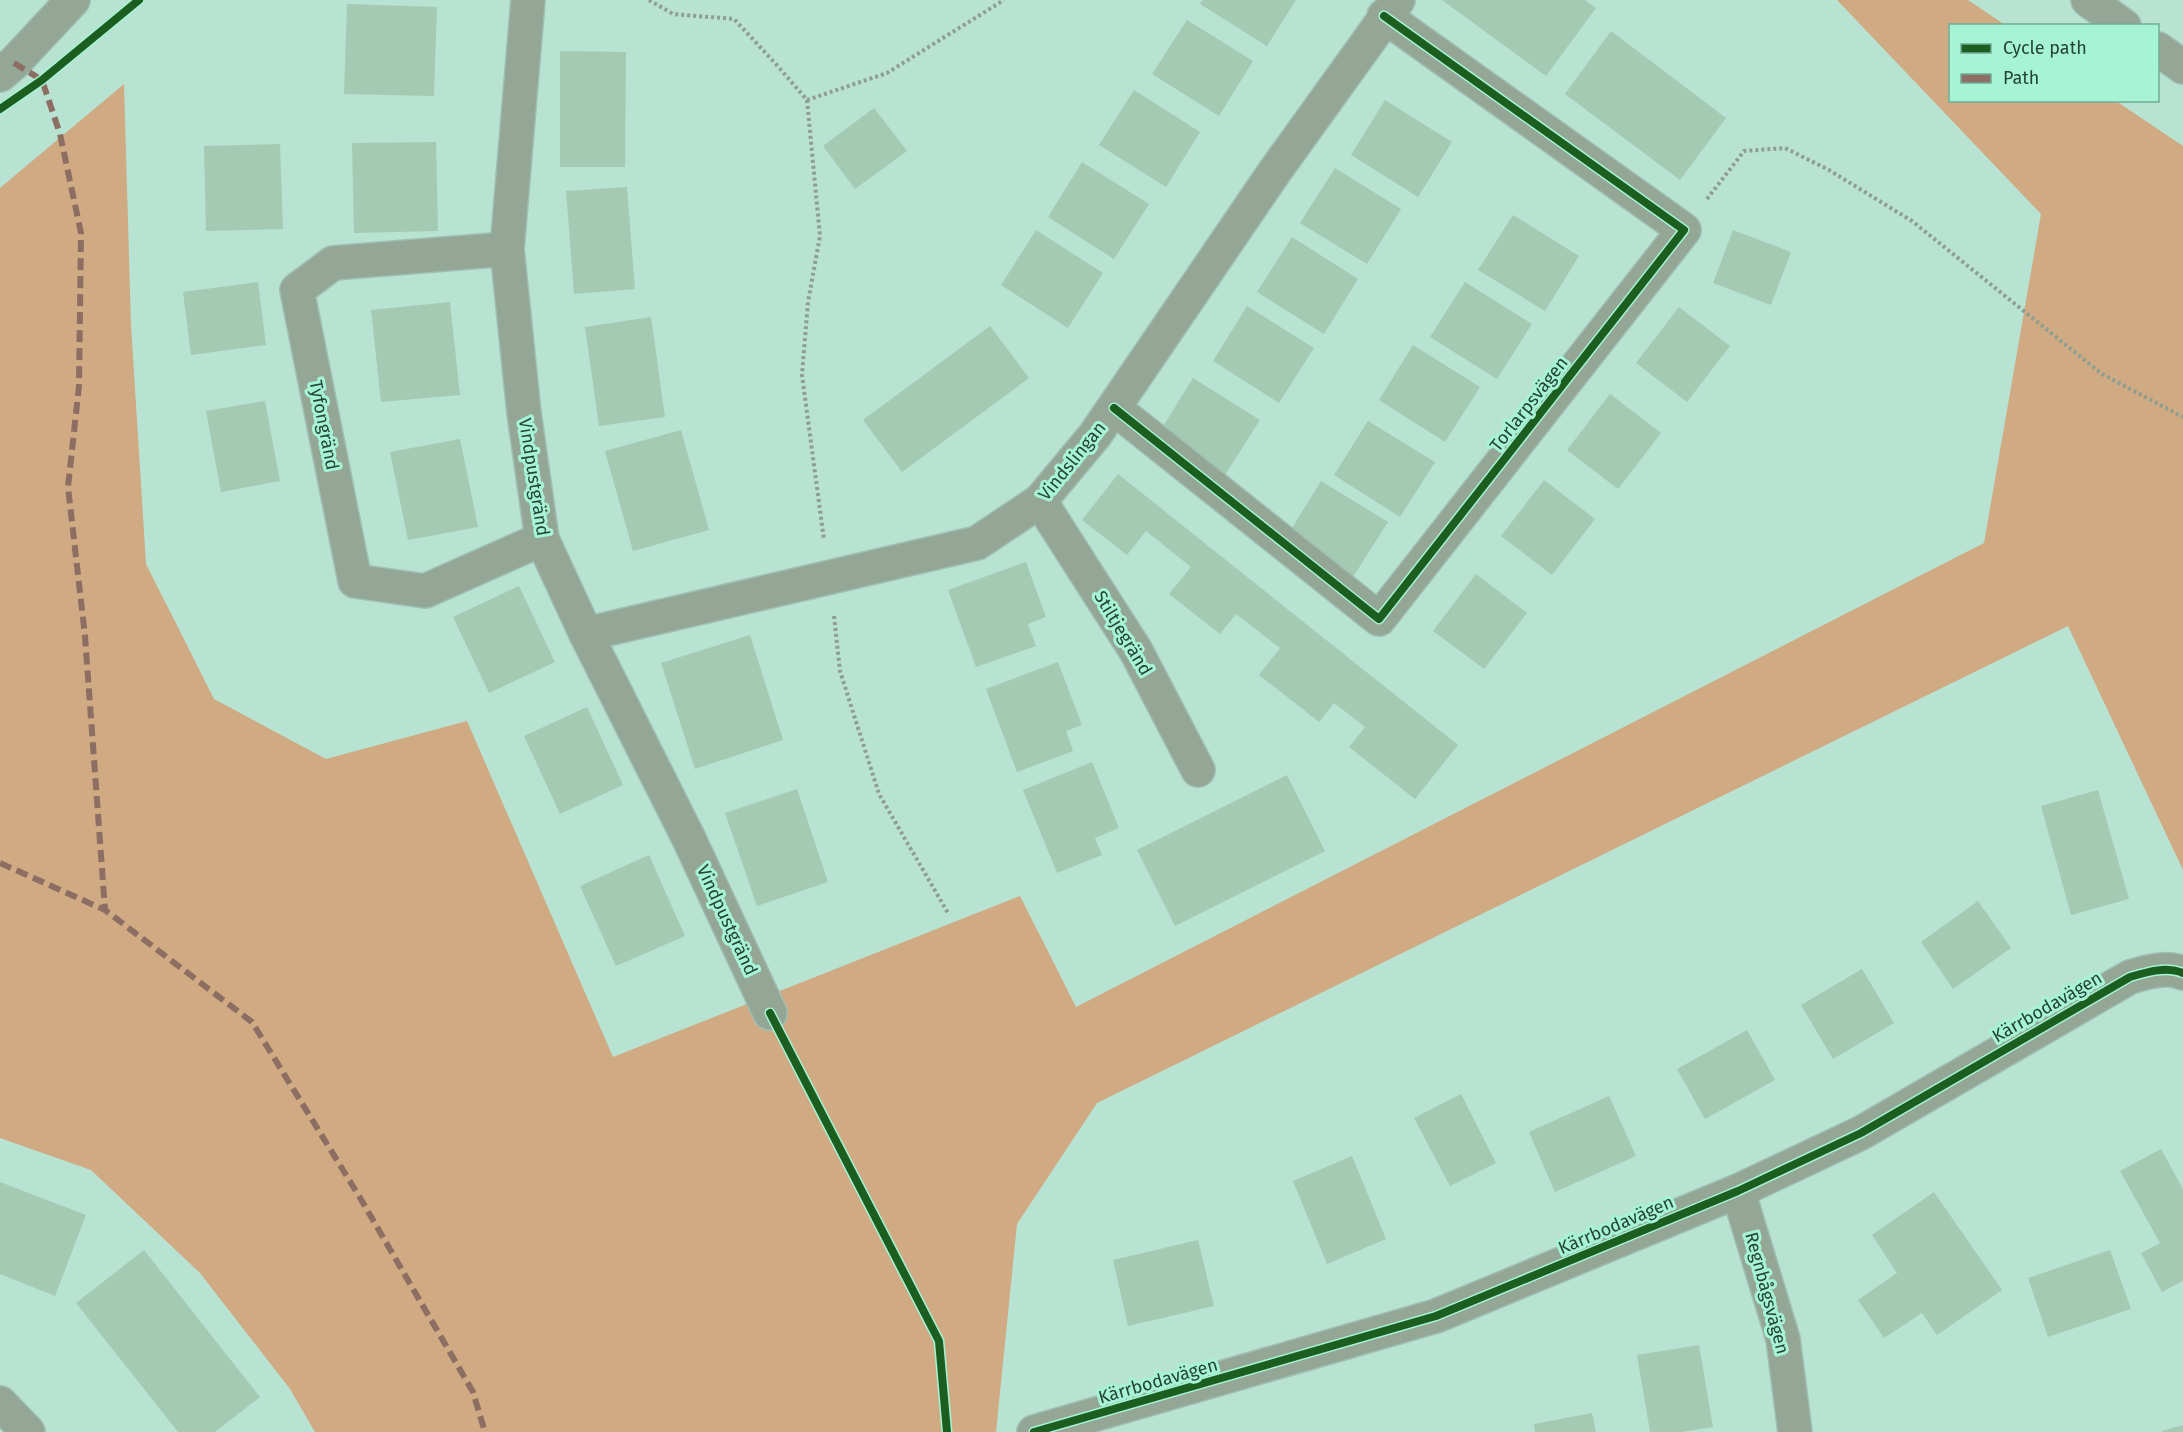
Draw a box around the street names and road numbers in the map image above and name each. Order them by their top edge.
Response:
street label: Torlarpsvägen [1485,352,1573,456]
street label: Tyfongränd [305,378,343,472]
street label: Vindpustgränd [514,417,554,537]
street label: Vindslingan [1034,417,1110,505]
street label: Stiltjegränd [1089,587,1157,679]
street label: Vindpustgränd [692,861,762,979]
street label: Kärrbodavägen [1988,967,2106,1047]
street label: Kärrbodavägen [1555,1191,1677,1259]
street label: Regnbågsvägen [1740,1230,1794,1356]
street label: Kärrbodavägen [1096,1353,1220,1409]

